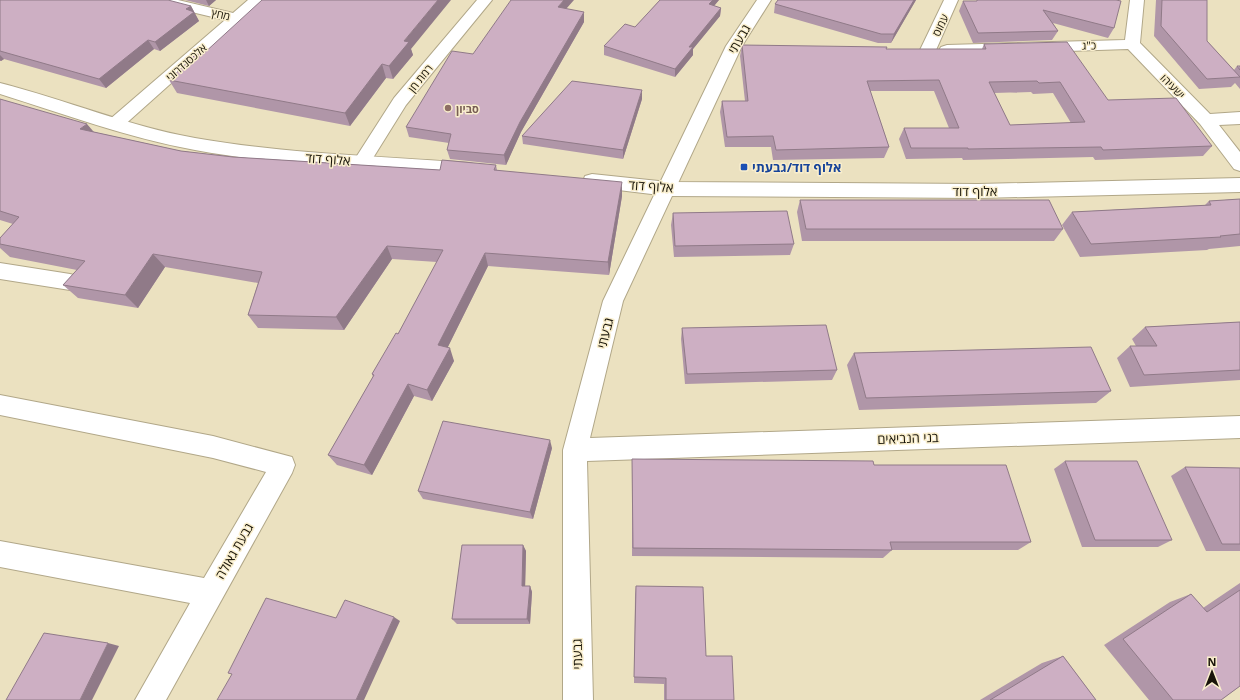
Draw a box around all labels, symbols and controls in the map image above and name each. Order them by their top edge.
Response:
street label: מחץ [210,5,232,23]
street label: עמוס [928,11,952,38]
street label: גבעתי [723,21,755,57]
street label: כ"ג [1082,37,1096,53]
street label: אלכסנדרוני [162,40,210,84]
street label: רמת חן [404,61,436,95]
street label: ישעיהו [1157,70,1189,102]
place label: סביון [456,101,479,116]
marker: סביון [443,103,453,113]
street label: אלוף דוד [305,148,351,170]
place label: אלוף דוד/גבעתי [752,158,841,176]
marker: אלוף דוד/גבעתי [739,162,749,172]
street label: אלוף דוד [628,175,674,197]
street label: אלוף דוד [953,182,997,200]
street label: גבעתי [593,316,617,350]
street label: בני הנביאים [877,428,939,448]
street label: גבעת גאולה [211,520,257,582]
street label: גבעתי [568,638,586,670]
north arrow [1192,652,1232,692]
text: N [1208,654,1216,669]

